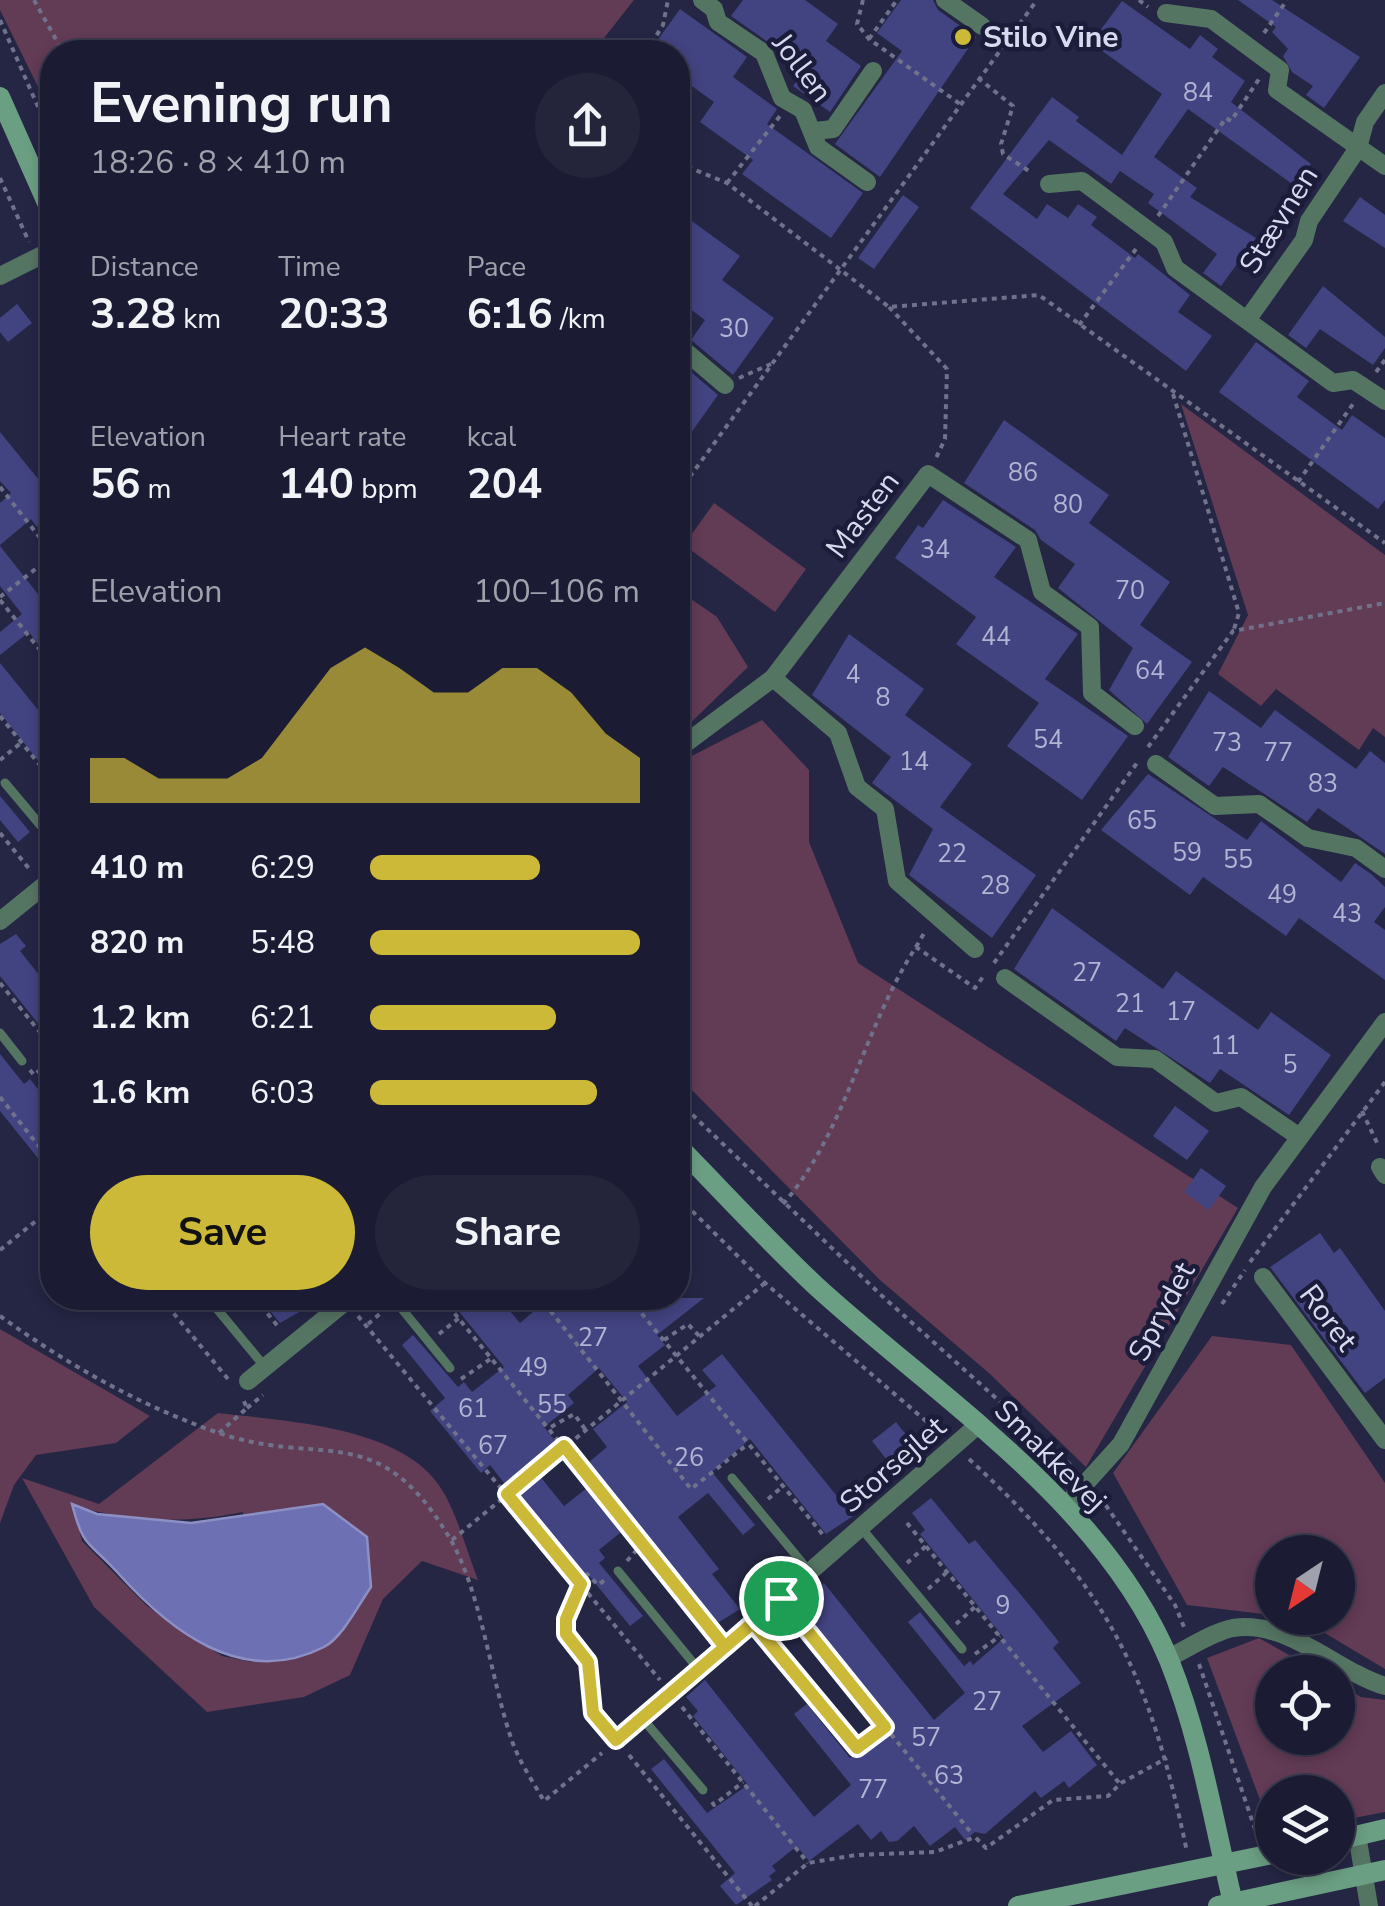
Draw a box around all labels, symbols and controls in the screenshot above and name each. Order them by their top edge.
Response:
place label: Stilo Vine [983,17,1119,58]
street label: Jollen [762,24,842,111]
marker: Stilo Vine [952,26,974,48]
text: Evening run [90,66,393,141]
button: share [535,73,640,178]
house number: 84 [1183,76,1213,110]
text: 18:26 · 8 × 410 m [90,141,346,184]
street label: Stævnen [1230,158,1328,282]
text: Distance [90,248,199,286]
text: Time [278,248,341,286]
text: Pace [467,248,526,286]
text: 3.28 [90,286,176,343]
text: 20:33 [278,286,390,343]
text: 6:16 [467,286,553,343]
text: km [176,300,221,338]
text: /km [553,300,606,338]
house number: 30 [719,312,749,346]
text: Elevation [90,418,206,456]
text: Heart rate [278,418,406,456]
text: kcal [467,418,516,456]
text: 56 [90,456,140,513]
text: 140 [278,456,354,513]
text: 204 [467,456,542,513]
house number: 86 [1008,456,1038,490]
street label: Masten [817,463,909,567]
text: m [140,470,172,508]
text: bpm [354,470,418,508]
house number: 80 [1053,488,1083,522]
house number: 34 [920,533,950,567]
text: Elevation [90,570,223,613]
text: 100–106 m [473,570,640,613]
house number: 70 [1115,574,1145,608]
house number: 44 [981,620,1011,654]
house number: 64 [1135,654,1165,688]
house number: 4 [845,658,861,692]
house number: 8 [875,681,891,715]
house number: 54 [1033,723,1063,757]
house number: 73 [1212,726,1242,760]
house number: 77 [1263,736,1293,770]
house number: 14 [899,745,929,779]
house number: 83 [1308,767,1338,801]
house number: 65 [1127,804,1157,838]
house number: 59 [1172,836,1202,870]
house number: 22 [937,837,967,871]
house number: 55 [1223,843,1253,877]
text: 410 m [90,846,184,889]
text: 6:29 [250,846,315,889]
house number: 28 [980,869,1010,903]
house number: 49 [1267,878,1297,912]
house number: 43 [1332,897,1362,931]
text: 820 m [90,921,184,964]
text: 5:48 [250,921,315,964]
house number: 27 [1072,956,1102,990]
house number: 21 [1115,987,1145,1021]
house number: 17 [1166,995,1196,1029]
text: 1.2 km [90,996,190,1039]
text: 6:21 [250,996,315,1039]
house number: 11 [1210,1029,1240,1063]
house number: 5 [1282,1048,1298,1082]
text: 1.6 km [90,1071,190,1114]
text: 6:03 [250,1071,315,1114]
button: Save [90,1175,355,1290]
button: Share [375,1175,640,1290]
street label: Sprydet [1119,1255,1205,1369]
street label: Roret [1290,1276,1367,1360]
house number: 27 [578,1321,608,1355]
house number: 49 [518,1351,548,1385]
house number: 55 [537,1388,567,1422]
street label: Smakkevej [985,1391,1115,1521]
house number: 61 [458,1392,488,1426]
street label: Storsejlet [831,1407,955,1523]
house number: 67 [478,1429,508,1463]
house number: 26 [674,1441,704,1475]
north arrow [1255,1535,1355,1635]
map controls [1255,1535,1355,1875]
pin [739,1556,824,1641]
icon: arrive [754,1571,809,1626]
house number: 9 [995,1589,1011,1623]
button: locate [1255,1655,1355,1755]
house number: 27 [972,1685,1002,1719]
house number: 57 [911,1721,941,1755]
house number: 63 [934,1759,964,1793]
house number: 77 [858,1773,888,1807]
button: layers [1255,1775,1355,1875]

